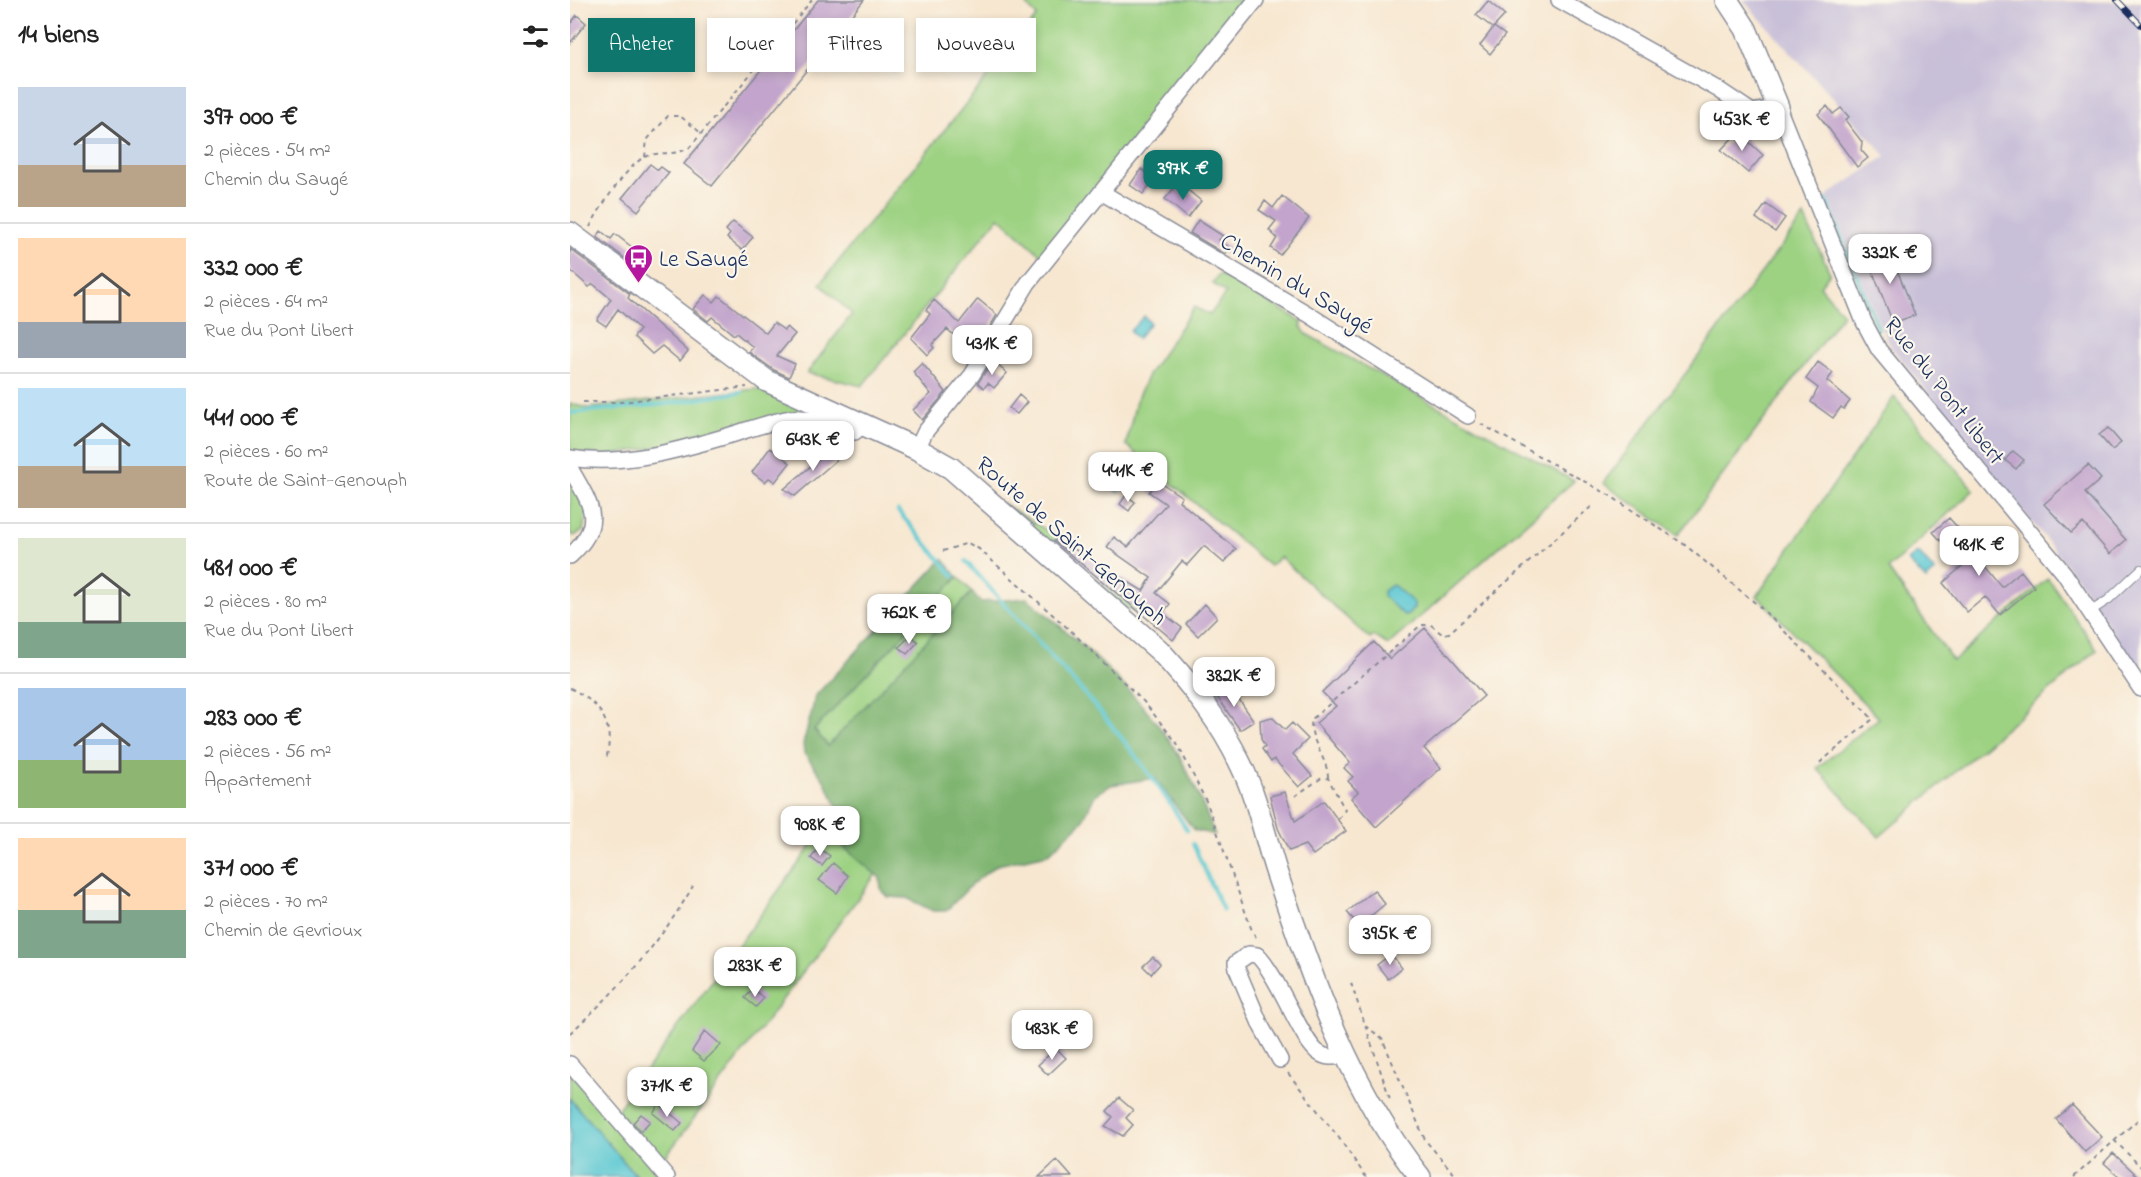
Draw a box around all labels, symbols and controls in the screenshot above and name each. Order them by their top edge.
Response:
text: 14 biens [18,17,100,55]
chip: Acheter [588,18,695,72]
chip: Louer [707,18,795,72]
chip: Filtres [807,18,904,72]
chip: Nouveau [916,18,1036,72]
icon: filters [519,20,552,53]
text: 397 000 € [204,99,298,137]
pin: 453K € [1693,101,1791,152]
text: 453K € [1714,106,1770,135]
icon: home [66,111,138,183]
text: 2 pièces · 54 m² [204,137,331,166]
pin: 397K € [1134,150,1232,201]
text: 397K € [1157,155,1209,184]
text: Chemin du Saugé [204,166,348,195]
street label: Chemin du Saugé [1213,226,1379,345]
pin: 332K € [1841,234,1939,285]
text: 332K € [1862,239,1918,268]
bus stop icon: Le Saugé [622,242,654,284]
place label: Le Saugé [659,243,748,278]
text: 332 000 € [204,250,303,288]
icon: home [66,262,138,334]
text: 2 pièces · 64 m² [204,288,328,317]
street label: Rue du Pont Libert [1874,310,2012,473]
text: Rue du Pont Libert [204,317,354,346]
pin: 431K € [943,325,1041,376]
text: 431K € [966,330,1018,359]
text: 441 000 € [204,400,299,438]
icon: home [66,412,138,484]
pin: 643K € [764,421,862,472]
text: 643K € [786,426,840,455]
text: 2 pièces · 60 m² [204,438,329,467]
street label: Route de Saint-Genouph [967,449,1174,635]
pin: 441K € [1079,452,1177,503]
text: 441K € [1102,457,1154,486]
text: Route de Saint-Genouph [204,467,407,496]
pin: 481K € [1930,526,2028,577]
text: 481K € [1954,531,2004,560]
text: 481 000 € [204,550,298,588]
icon: home [66,562,138,634]
text: 2 pièces · 80 m² [204,588,327,617]
pin: 762K € [860,594,958,645]
text: 762K € [881,599,937,628]
text: Rue du Pont Libert [204,617,354,646]
pin: 382K € [1185,657,1283,708]
text: 382K € [1207,662,1261,691]
text: 283 000 € [204,700,302,738]
icon: home [66,712,138,784]
text: 2 pièces · 56 m² [204,738,331,767]
text: Appartement [204,767,312,796]
pin: 908K € [771,806,869,857]
text: 908K € [795,811,845,840]
text: 371 000 € [204,850,299,888]
icon: home [66,862,138,934]
text: 2 pièces · 70 m² [204,888,328,917]
pin: 395K € [1341,915,1439,966]
text: Chemin de Gevrioux [204,917,362,946]
text: 395K € [1363,920,1417,949]
pin: 283K € [706,947,804,998]
text: 283K € [728,952,782,981]
pin: 483K € [1003,1010,1101,1061]
text: 483K € [1026,1015,1078,1044]
pin: 371K € [618,1067,716,1118]
text: 371K € [641,1072,693,1101]

